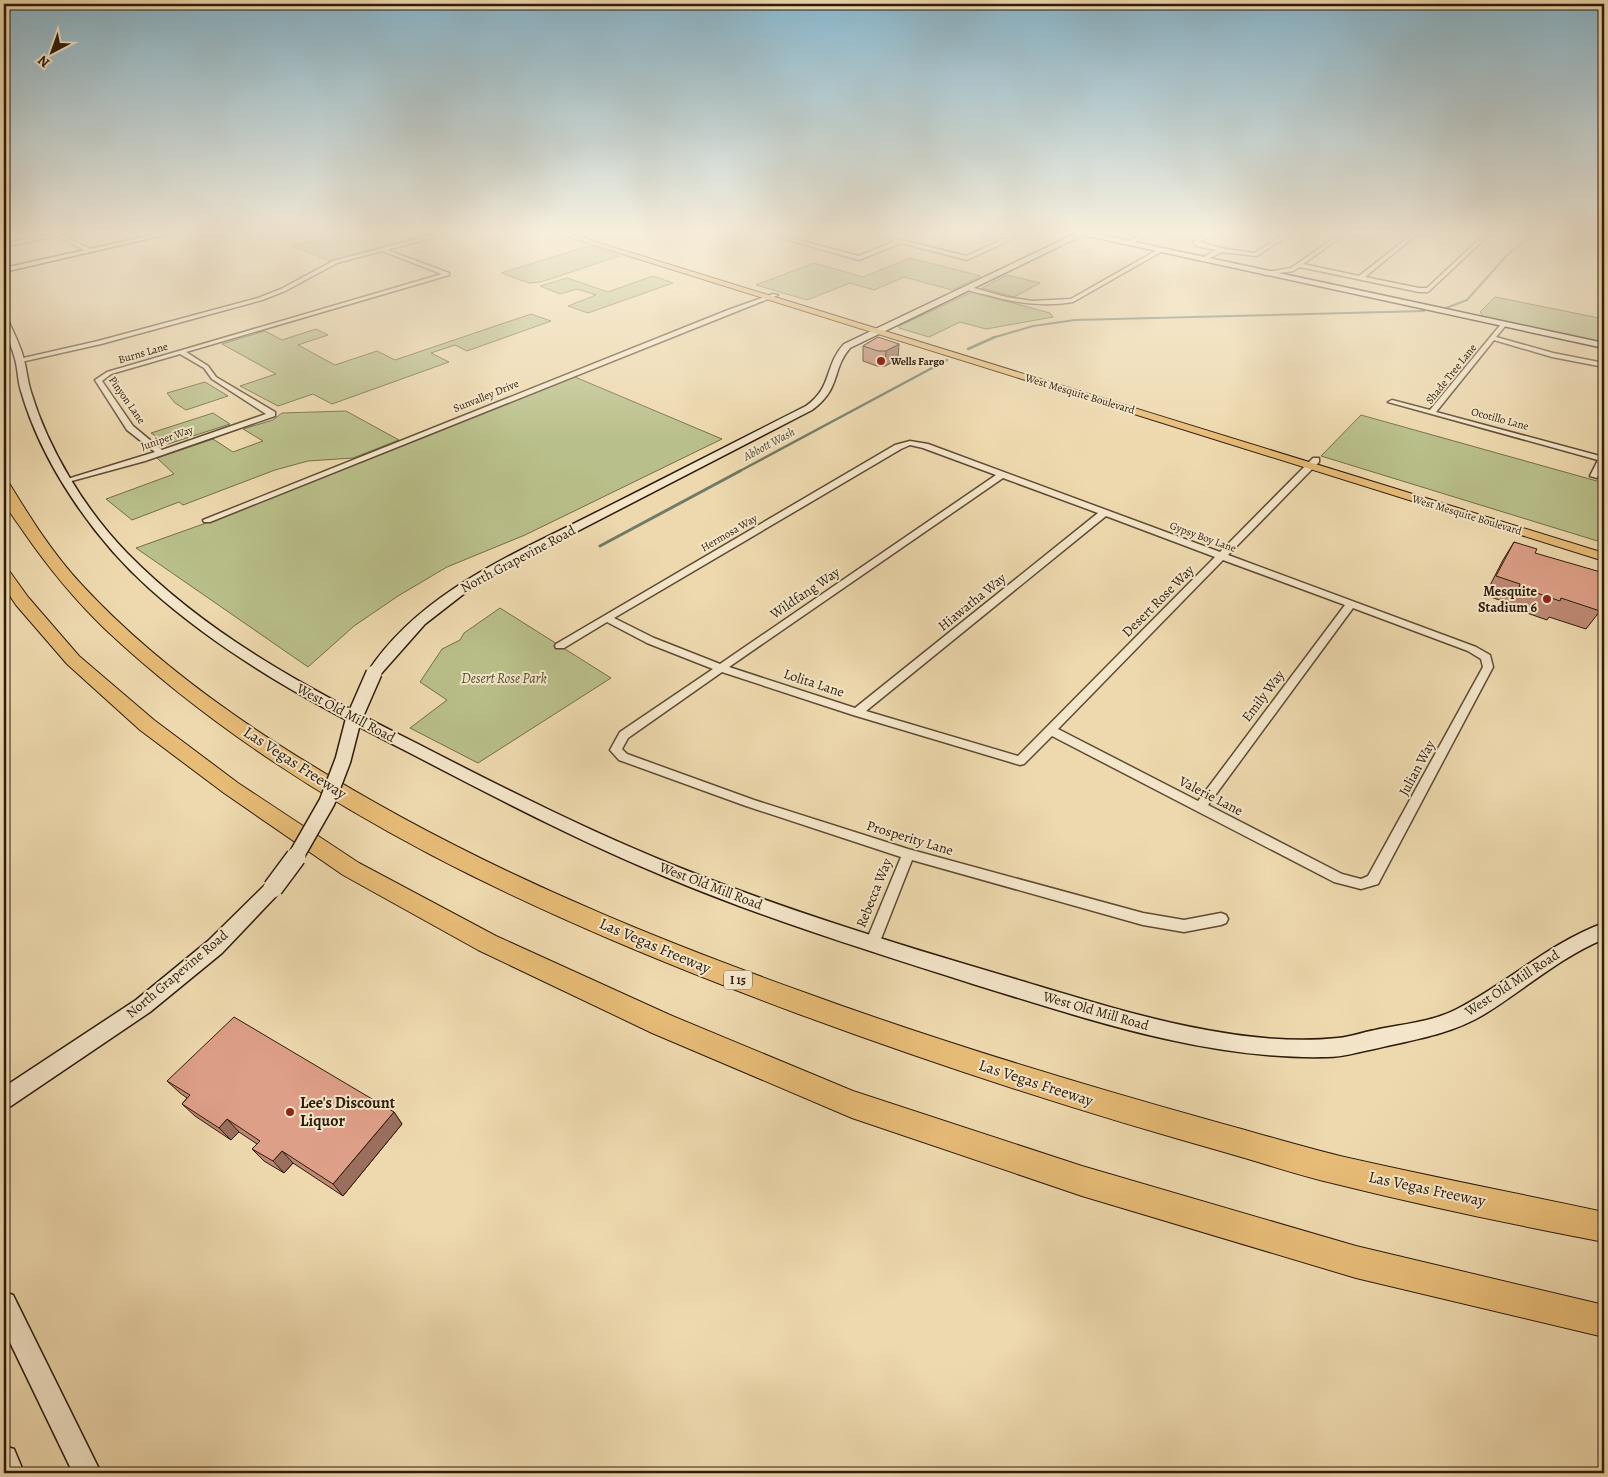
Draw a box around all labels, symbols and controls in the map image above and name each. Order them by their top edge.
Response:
north arrow [28,28,78,78]
text: N [34,51,54,72]
street label: Burns Lane [116,339,170,367]
street label: Shade Tree Lane [1422,341,1480,407]
place label: Wells Fargo [890,354,945,369]
marker: Wells Fargo [875,355,887,367]
street label: West Mesquite Boulevard [1022,370,1137,418]
street label: Pinyon Lane [105,373,149,427]
street label: Sunvalley Drive [451,376,521,416]
street label: Ocotillo Lane [1470,404,1531,434]
street label: Juniper Way [139,422,195,454]
water label: Abbott Wash [739,424,798,465]
street label: West Mesquite Boulevard [1409,491,1524,539]
street label: Hermosa Way [698,511,760,555]
street label: Gypsy Boy Lane [1168,518,1238,556]
street label: North Grapevine Road [457,520,579,597]
street label: Desert Rose Way [1118,560,1199,641]
street label: Wildfang Way [766,562,844,624]
street label: Hiawatha Way [934,568,1011,635]
place label: Mesquite Stadium 6 [1478,582,1538,617]
marker: Mesquite Stadium 6 [1541,593,1553,605]
street label: Lolita Lane [781,664,847,702]
street label: Emily Way [1237,666,1289,726]
park label: Desert Rose Park [461,669,547,688]
street label: West Old Mill Road [292,679,399,747]
street label: Las Vegas Freeway [239,721,352,805]
street label: Julian Way [1394,736,1440,799]
street label: Valerie Lane [1175,771,1246,820]
street label: Prosperity Lane [864,816,956,860]
street label: Rebecca Way [852,855,897,930]
street label: West Old Mill Road [656,857,766,915]
street label: Las Vegas Freeway [596,913,715,980]
street label: North Grapevine Road [122,925,232,1022]
street label: West Old Mill Road [1460,945,1563,1021]
road number: I 15 [724,970,752,990]
street label: West Old Mill Road [1040,987,1152,1035]
street label: Las Vegas Freeway [976,1054,1097,1112]
place label: Lee's Discount Liquor [300,1092,396,1132]
marker: Lee's Discount Liquor [284,1106,296,1118]
street label: Las Vegas Freeway [1366,1166,1488,1212]

